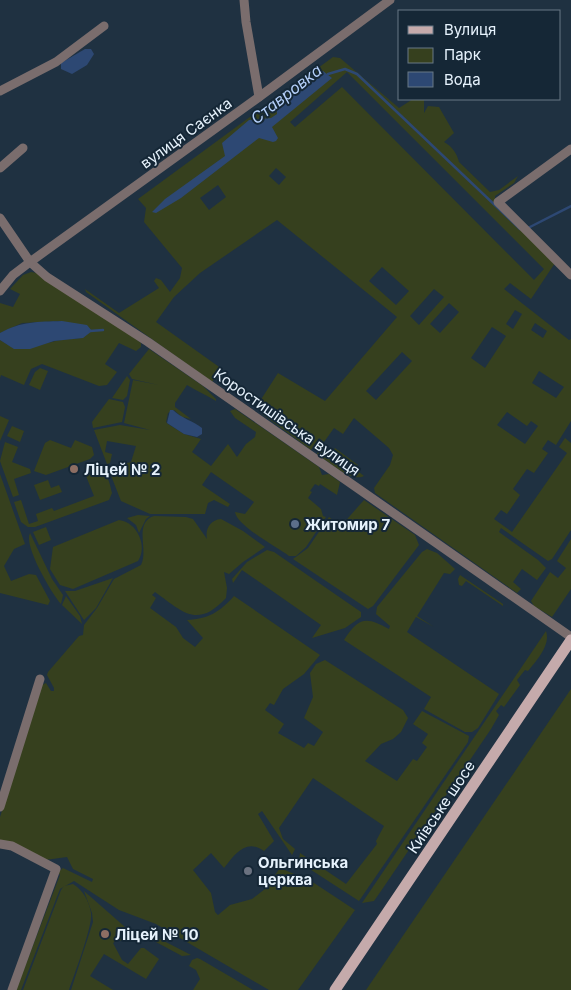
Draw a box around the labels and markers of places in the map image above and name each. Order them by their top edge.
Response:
place label: Ліцей № 2 [84,460,161,479]
marker: Ліцей № 2 [68,463,80,475]
place label: Житомир 7 [305,515,390,534]
marker: Житомир 7 [289,518,301,530]
place label: Ольгинська церква [258,853,348,889]
marker: Ольгинська церква [242,865,254,877]
place label: Ліцей № 10 [115,925,199,944]
marker: Ліцей № 10 [99,928,111,940]

